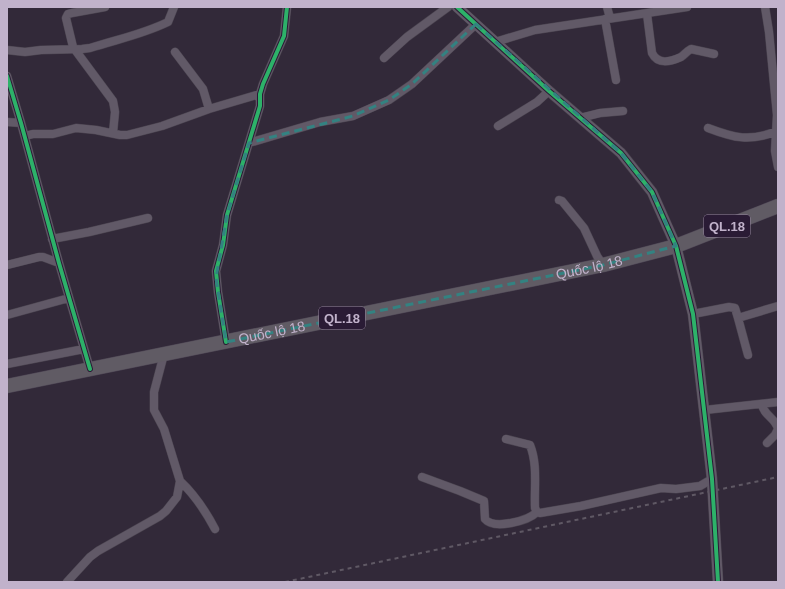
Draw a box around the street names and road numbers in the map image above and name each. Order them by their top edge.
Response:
road number: QL.18 [704,215,750,237]
street label: Quốc lộ 18 [554,252,624,282]
road number: QL.18 [319,307,365,329]
street label: Quốc lộ 18 [237,318,307,347]

